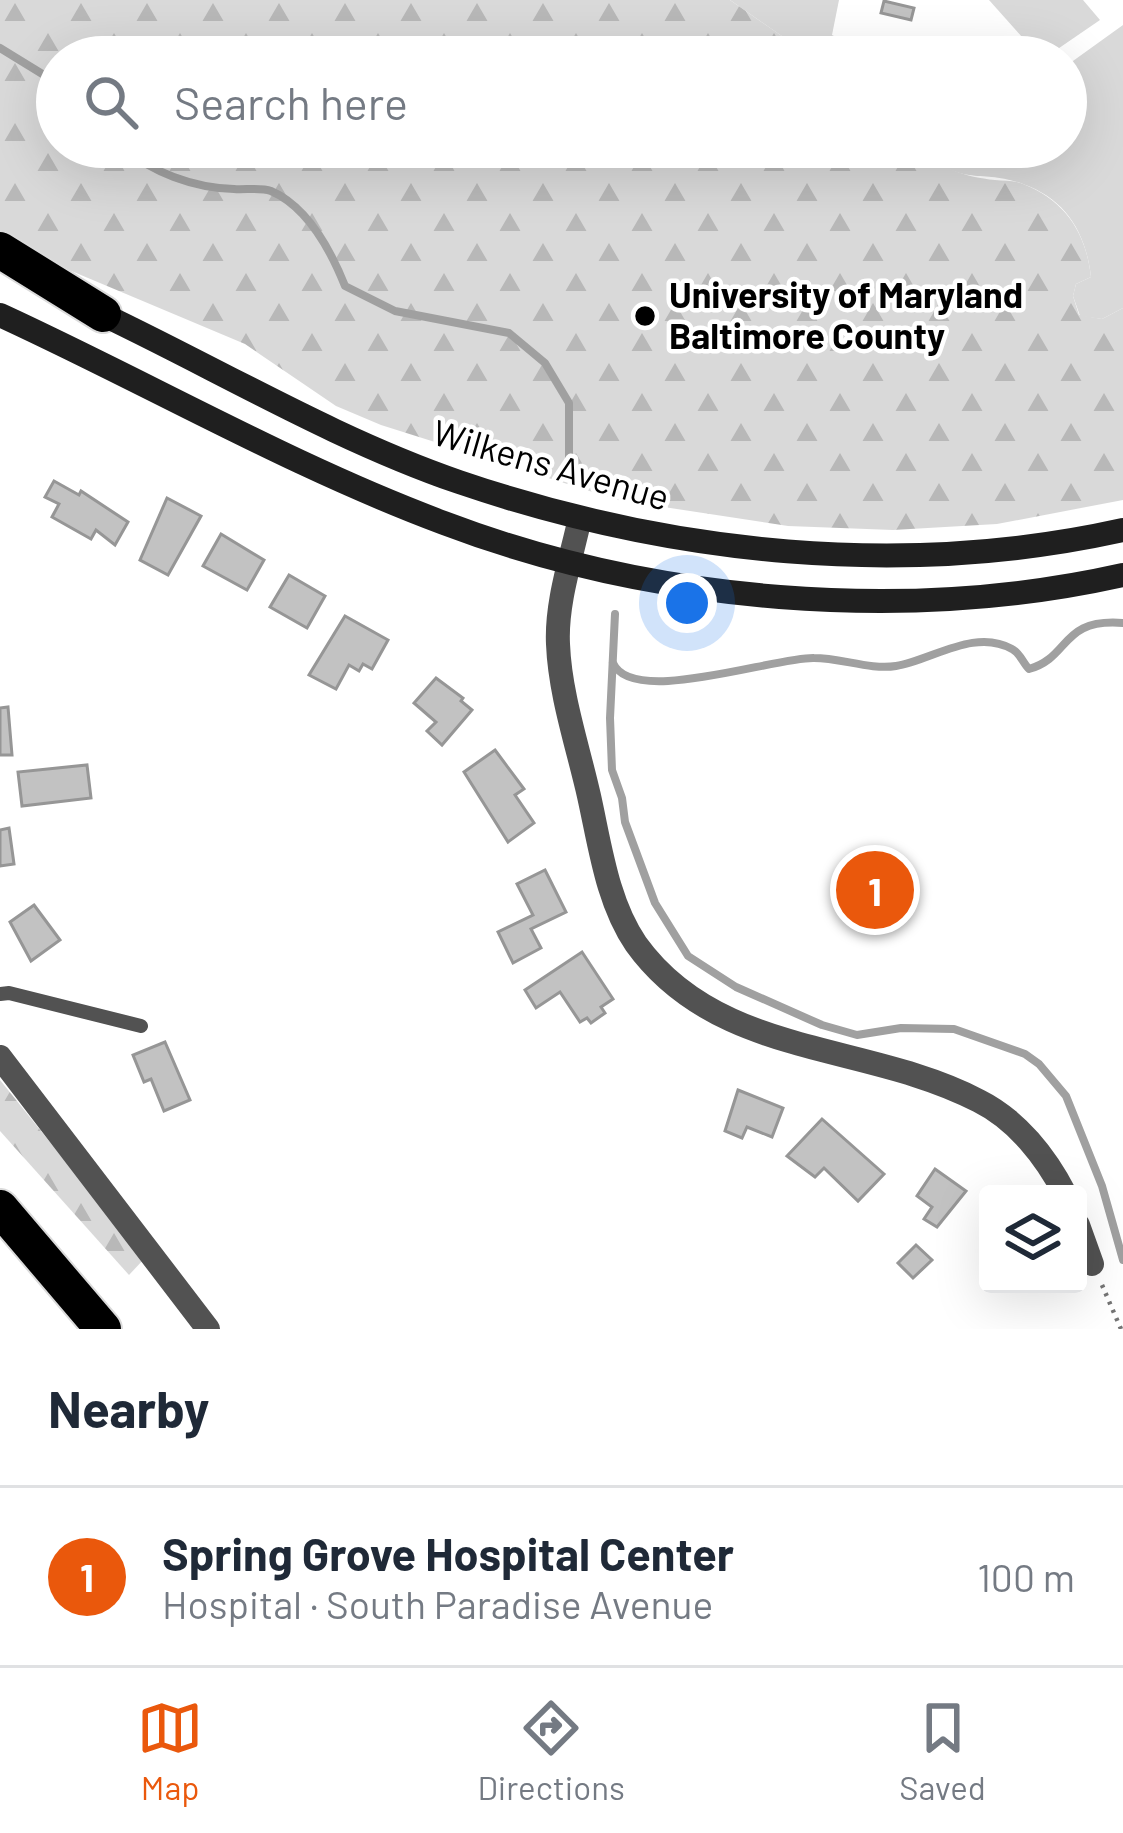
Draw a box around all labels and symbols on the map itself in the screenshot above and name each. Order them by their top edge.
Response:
place label: University of Maryland Baltimore County [669,272,1023,356]
marker: University of Maryland Baltimore County [632,303,658,329]
street label: Wilkens Avenue [428,409,675,518]
your location [657,573,717,633]
pin: 1 [836,845,914,935]

